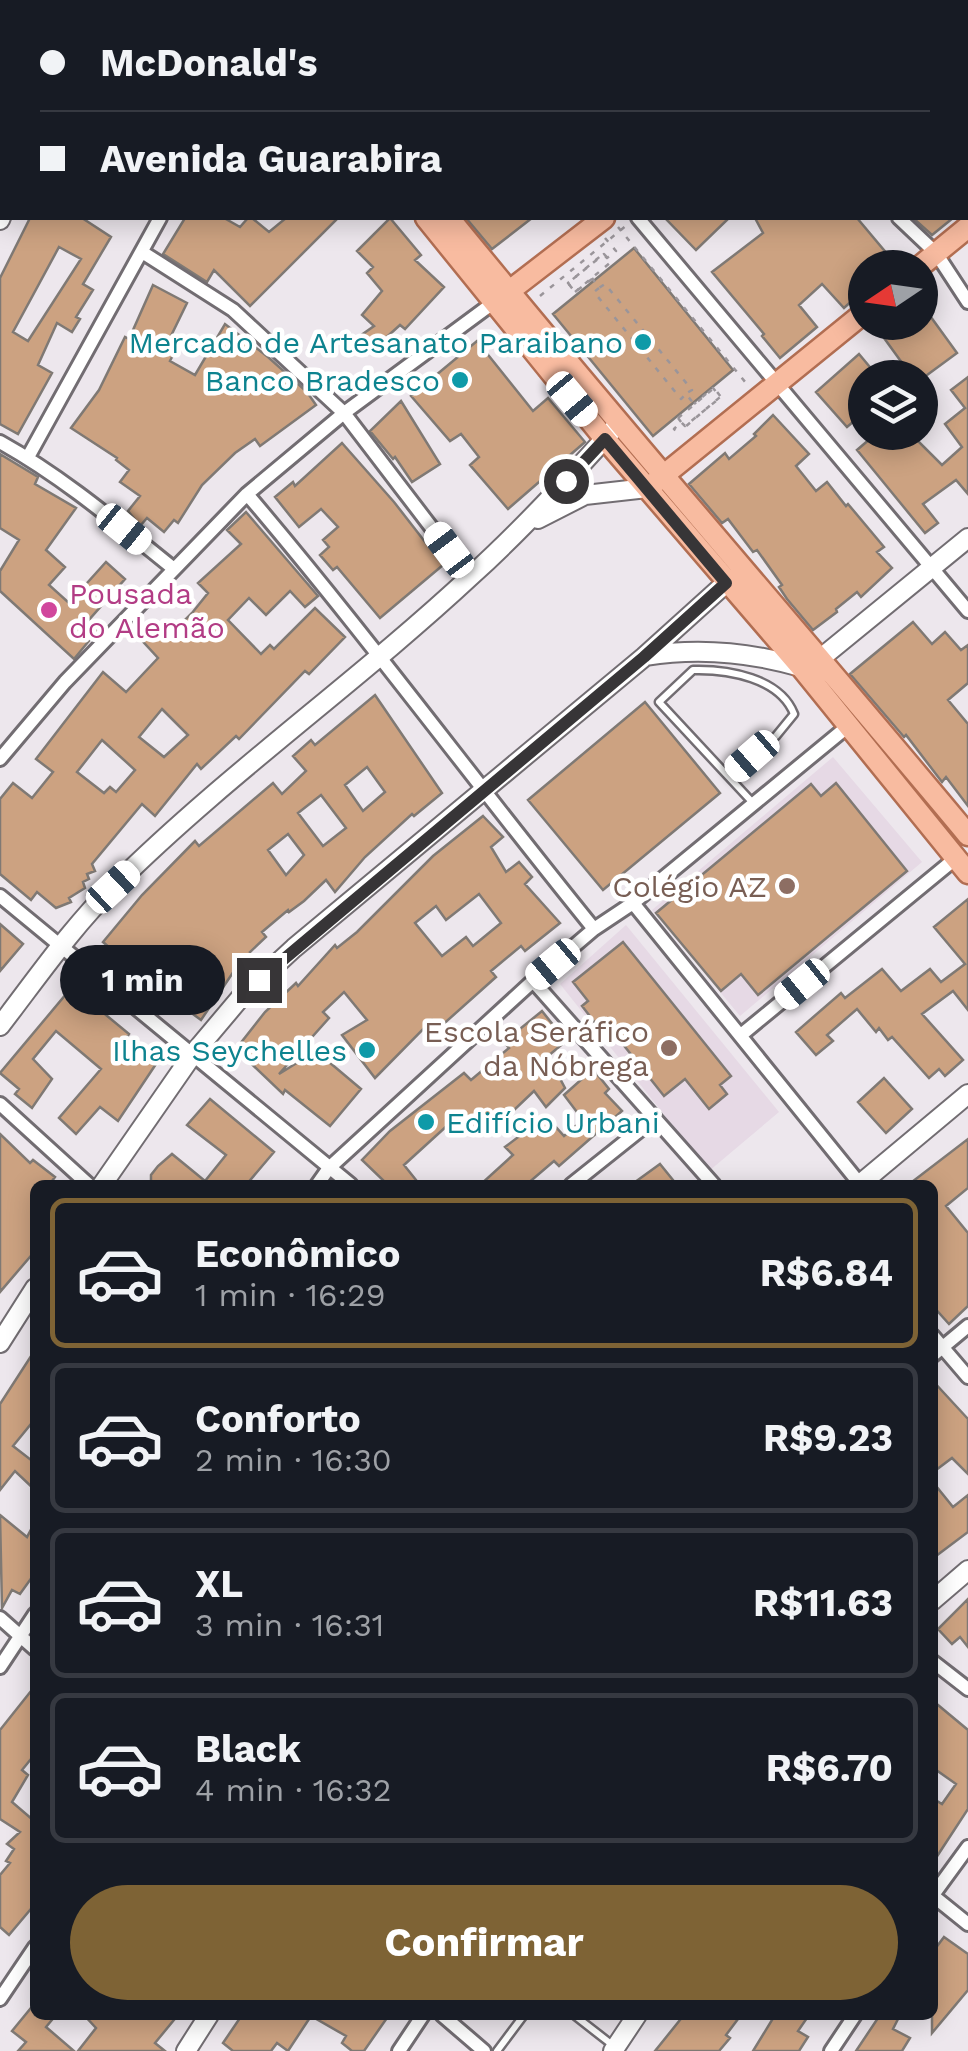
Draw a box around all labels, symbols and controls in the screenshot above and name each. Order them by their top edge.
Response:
text: McDonald's [100,41,317,85]
text: Avenida Guarabira [100,137,442,181]
north arrow [848,250,938,340]
map controls [848,250,938,450]
place label: Mercado de Artesanato Paraibano [129,325,623,360]
marker: Mercado de Artesanato Paraibano [632,331,654,353]
button: layers [848,360,938,450]
place label: Banco Bradesco [205,363,440,398]
car [541,366,603,432]
marker: Banco Bradesco [449,369,471,391]
route start [544,459,589,504]
car [91,498,157,560]
car [419,517,479,583]
place label: Pousada do Alemão [69,576,225,645]
marker: Pousada do Alemão [38,599,60,621]
car [720,725,784,787]
car [81,856,145,918]
place label: Colégio AZ [612,869,767,904]
marker: Colégio AZ [776,875,798,897]
car [520,933,586,995]
callout: 1 min [59,945,224,1015]
car [769,953,835,1015]
route end [237,958,282,1003]
text: 1 min [101,961,184,999]
place label: Escola Seráfico da Nóbrega [424,1014,649,1083]
place label: Ilhas Seychelles [112,1033,347,1068]
marker: Escola Seráfico da Nóbrega [658,1037,680,1059]
marker: Ilhas Seychelles [356,1039,378,1061]
place label: Edifício Urbani [446,1105,660,1140]
marker: Edifício Urbani [415,1111,437,1133]
icon: car [75,1228,165,1318]
text: Econômico [195,1232,400,1276]
text: R$6.84 [760,1251,893,1295]
text: 1 min · 16:29 [195,1276,385,1314]
icon: car [75,1393,165,1483]
text: Conforto [195,1397,361,1441]
text: R$9.23 [763,1416,893,1460]
text: 2 min · 16:30 [195,1441,392,1479]
icon: car [75,1558,165,1648]
text: XL [195,1562,243,1606]
text: R$11.63 [753,1581,893,1625]
text: 3 min · 16:31 [195,1606,384,1644]
icon: car [75,1723,165,1813]
text: Black [195,1727,301,1771]
text: R$6.70 [766,1746,893,1790]
text: 4 min · 16:32 [195,1771,391,1809]
button: Confirmar [70,1885,898,2000]

